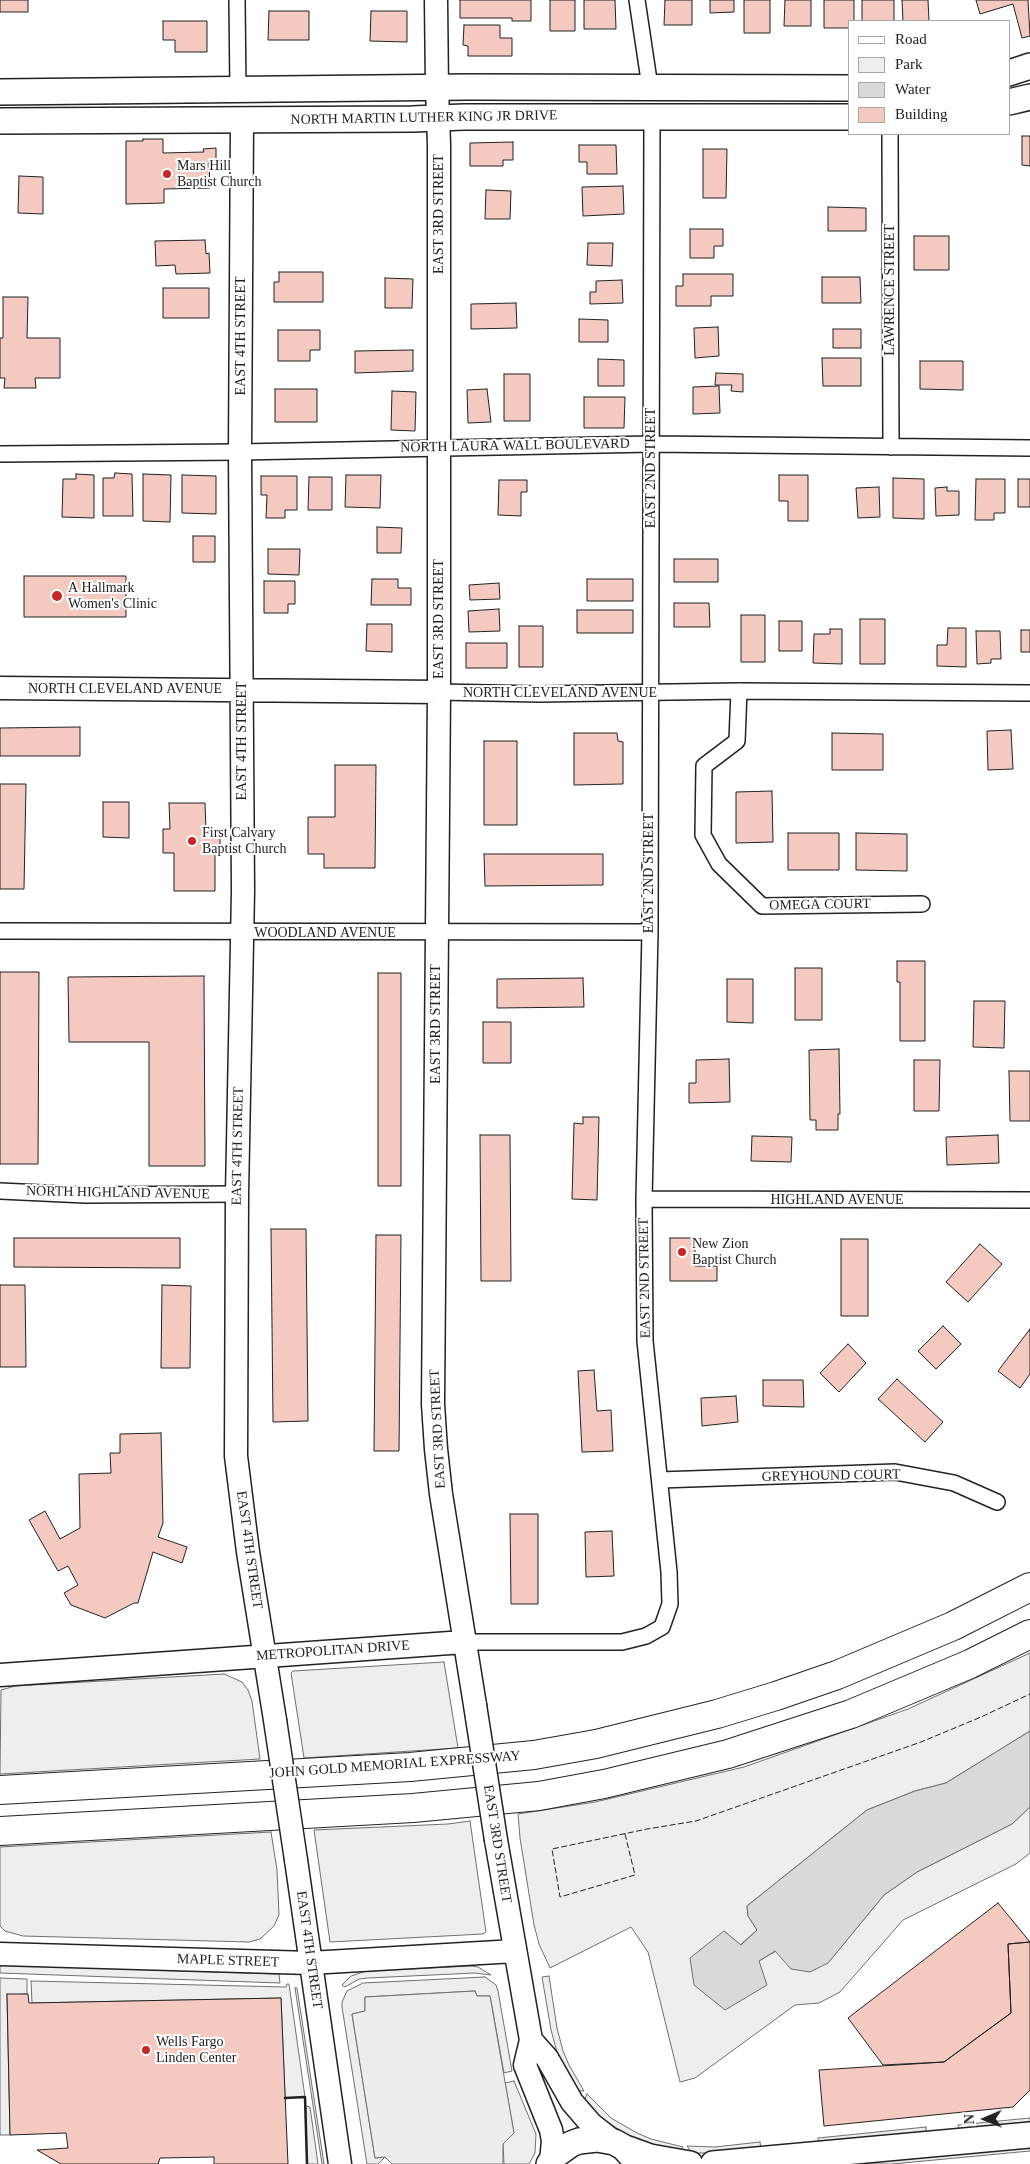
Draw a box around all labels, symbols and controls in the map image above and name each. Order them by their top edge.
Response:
legend [848,20,1010,135]
text: Road [895,31,927,47]
text: Park [895,56,923,72]
text: Water [895,81,930,97]
text: Building [895,106,948,122]
street label: NORTH MARTIN LUTHER KING JR DRIVE [290,107,558,129]
street label: EAST 3RD STREET [431,154,447,274]
place label: Mars Hill Baptist Church [177,158,261,190]
marker: Mars Hill Baptist Church [161,168,173,180]
street label: LAWRENCE STREET [882,224,898,356]
street label: EAST 4TH STREET [233,277,249,395]
street label: EAST 2ND STREET [643,408,659,528]
street label: NORTH LAURA WALL BOULEVARD [400,436,630,456]
street label: EAST 3RD STREET [431,559,447,679]
place label: A Hallmark Women's Clinic [68,580,157,612]
marker: A Hallmark Women's Clinic [50,589,64,603]
street label: NORTH CLEVELAND AVENUE [28,681,222,697]
street label: EAST 4TH STREET [234,682,250,800]
street label: NORTH CLEVELAND AVENUE [463,685,657,701]
street label: EAST 2ND STREET [641,813,657,933]
place label: First Calvary Baptist Church [202,825,286,858]
marker: First Calvary Baptist Church [186,835,198,847]
street label: OMEGA COURT [769,896,871,914]
street label: WOODLAND AVENUE [254,925,396,941]
street label: EAST 3RD STREET [428,964,444,1084]
street label: EAST 4TH STREET [229,1086,247,1206]
street label: NORTH HIGHLAND AVENUE [26,1183,210,1203]
street label: HIGHLAND AVENUE [770,1192,904,1208]
street label: EAST 2ND STREET [636,1218,654,1338]
place label: New Zion Baptist Church [692,1236,776,1268]
marker: New Zion Baptist Church [676,1246,688,1258]
street label: EAST 3RD STREET [426,1369,450,1489]
street label: GREYHOUND COURT [761,1466,901,1486]
street label: EAST 4TH STREET [232,1490,266,1610]
street label: METROPOLITAN DRIVE [256,1637,410,1665]
street label: JOHN GOLD MEMORIAL EXPRESSWAY [269,1748,521,1782]
street label: EAST 3RD STREET [479,1784,515,1904]
street label: EAST 4TH STREET [292,1890,326,2010]
street label: MAPLE STREET [177,1951,279,1971]
place label: Wells Fargo Linden Center [156,2034,236,2066]
marker: Wells Fargo Linden Center [140,2044,152,2056]
north arrow [960,2094,1010,2144]
text: N [962,2114,977,2124]

